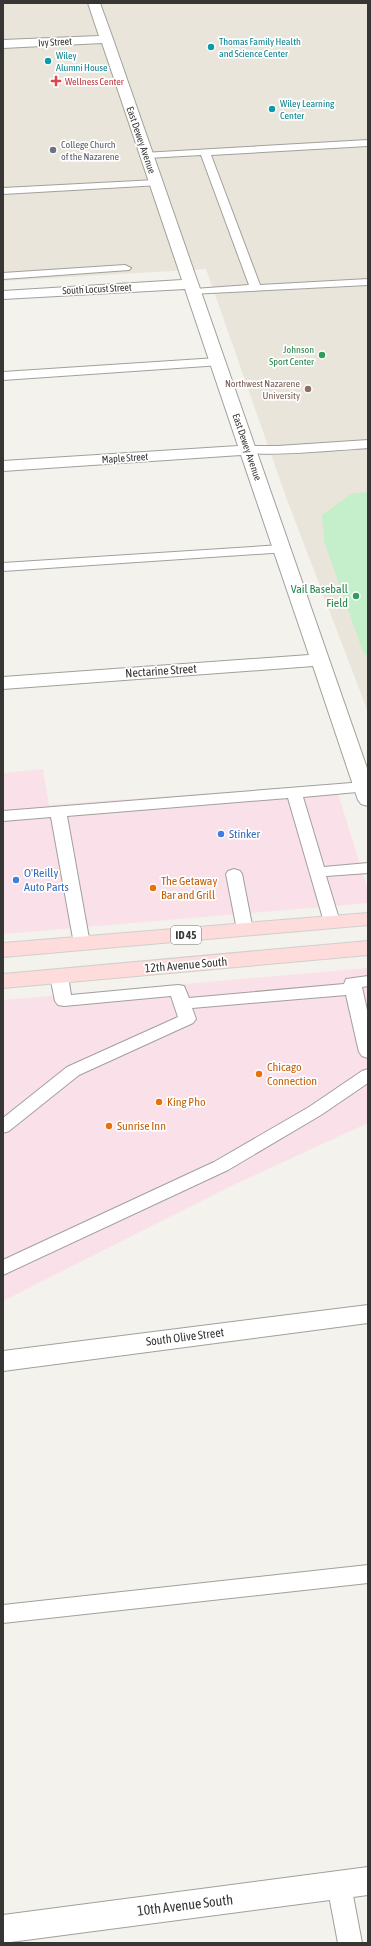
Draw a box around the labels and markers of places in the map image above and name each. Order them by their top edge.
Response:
place label: Thomas Family Health and Science Center [219,36,301,59]
marker: Thomas Family Health and Science Center [206,42,216,52]
place label: Wiley Alumni House [56,50,108,73]
marker: Wiley Alumni House [43,56,53,66]
marker: Wellness Center [50,75,62,87]
place label: Wellness Center [65,76,125,87]
place label: Wiley Learning Center [280,98,335,121]
marker: Wiley Learning Center [267,104,277,114]
place label: College Church of the Nazarene [61,139,120,162]
marker: College Church of the Nazarene [48,145,58,155]
place label: Johnson Sport Center [269,344,315,367]
marker: Johnson Sport Center [317,350,327,360]
place label: Northwest Nazarene University [225,378,300,401]
marker: Northwest Nazarene University [303,384,313,394]
place label: Vail Baseball Field [291,582,349,610]
marker: Vail Baseball Field [351,591,361,601]
place label: Stinker [229,827,261,841]
marker: Stinker [216,829,226,839]
place label: O'Reilly Auto Parts [24,866,69,894]
place label: The Getaway Bar and Grill [161,874,217,902]
marker: O'Reilly Auto Parts [11,875,21,885]
marker: The Getaway Bar and Grill [148,883,158,893]
place label: Chicago Connection [267,1060,317,1088]
marker: Chicago Connection [254,1069,264,1079]
place label: King Pho [167,1095,206,1109]
marker: King Pho [154,1097,164,1107]
place label: Sunrise Inn [117,1119,166,1133]
marker: Sunrise Inn [104,1121,114,1131]

